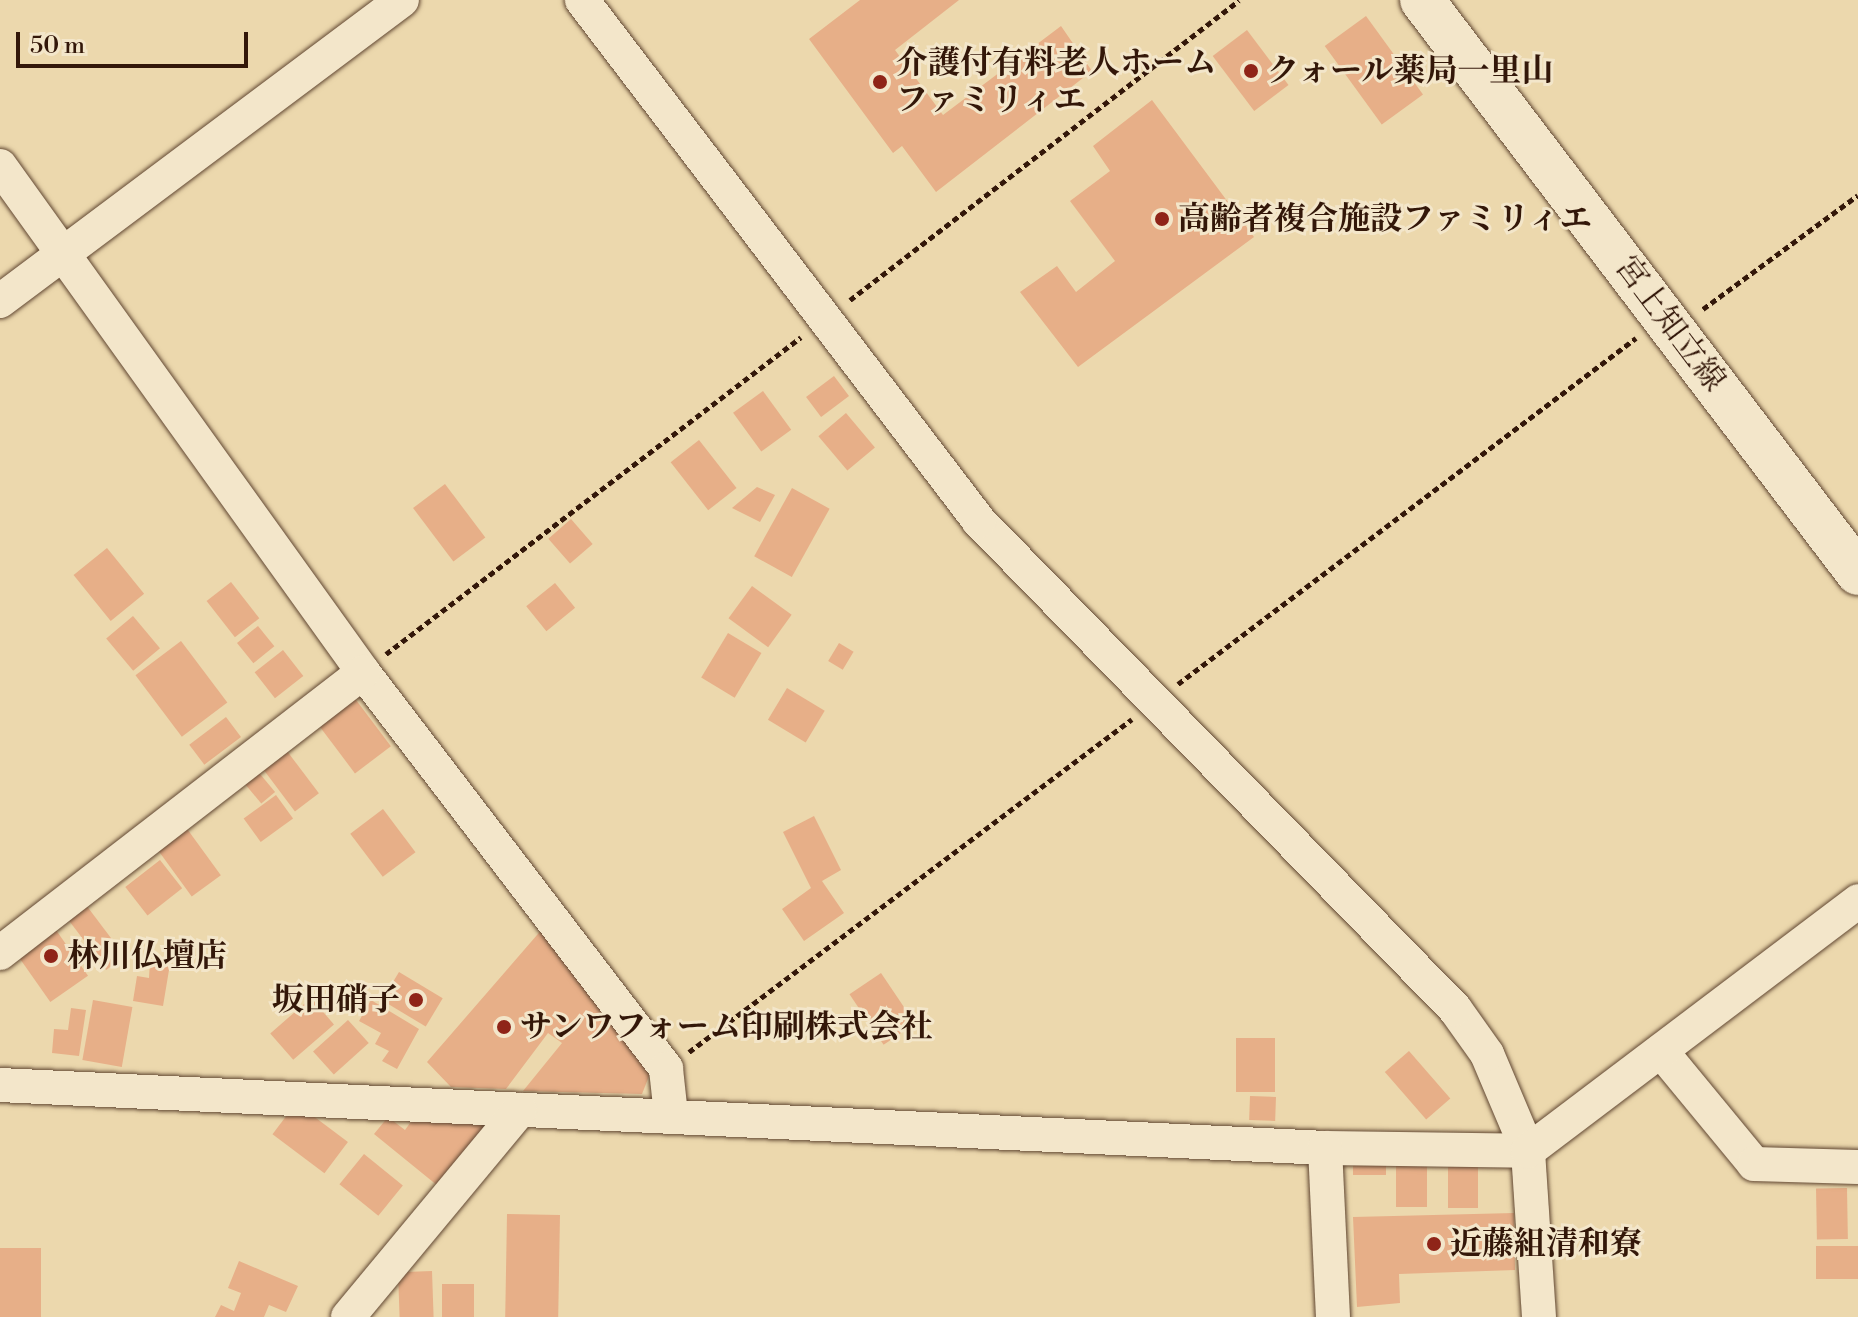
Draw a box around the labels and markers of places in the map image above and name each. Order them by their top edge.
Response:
place label: 介護付有料老人ホーム ファミリィエ [896,45,1216,120]
place label: クォール薬局一里山 [1267,52,1555,90]
marker: クォール薬局一里山 [1242,62,1260,80]
marker: 介護付有料老人ホーム ファミリィエ [871,73,889,91]
place label: 高齢者複合施設ファミリィエ [1178,200,1594,238]
marker: 高齢者複合施設ファミリィエ [1153,210,1171,228]
place label: 林川仏壇店 [67,937,227,975]
marker: 林川仏壇店 [42,947,60,965]
place label: 坂田硝子 [272,981,400,1019]
marker: 坂田硝子 [407,991,425,1009]
place label: サンワフォーム印刷株式会社 [520,1008,936,1046]
marker: サンワフォーム印刷株式会社 [495,1018,513,1036]
place label: 近藤組清和寮 [1450,1225,1642,1263]
marker: 近藤組清和寮 [1425,1235,1443,1253]

